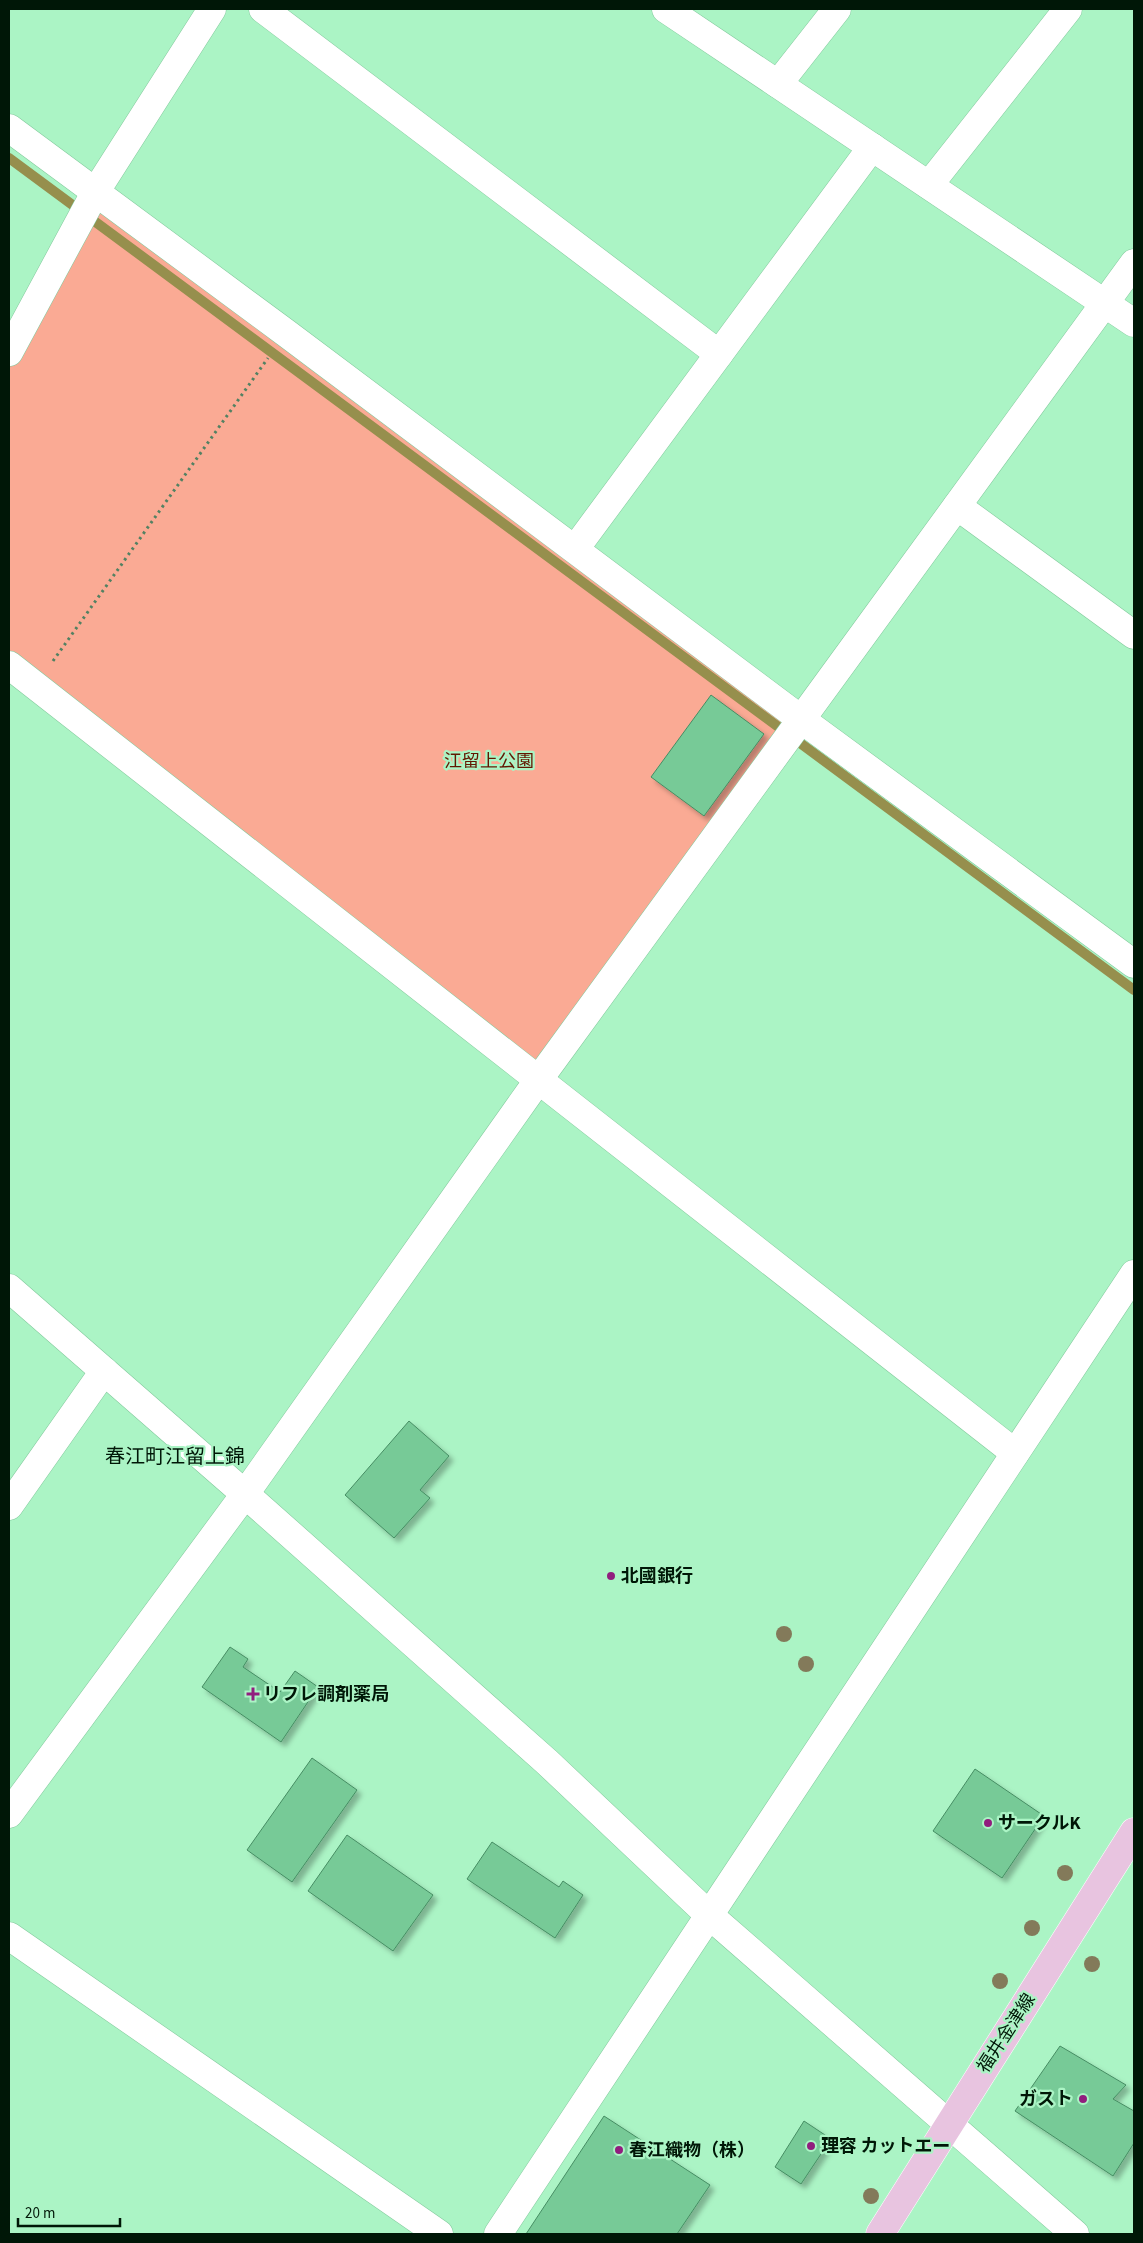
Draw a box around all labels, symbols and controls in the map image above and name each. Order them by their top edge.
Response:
park label: 江留上公園 [444,749,534,774]
district label: 春江町江留上錦 [105,1443,245,1471]
place label: 北國銀行 [621,1564,693,1589]
marker: 北國銀行 [605,1570,617,1582]
place label: リフレ調剤薬局 [263,1682,389,1707]
marker: リフレ調剤薬局 [247,1688,259,1700]
place label: サークルK [998,1811,1081,1836]
marker: サークルK [982,1817,994,1829]
street label: 福井金津線 [971,1989,1041,2078]
place label: ガスト [1019,2087,1073,2112]
marker: ガスト [1077,2093,1089,2105]
place label: 理容 カットエー [821,2134,951,2159]
place label: 春江織物（株） [629,2138,755,2163]
marker: 理容 カットエー [805,2140,817,2152]
marker: 春江織物（株） [613,2144,625,2156]
scale bar [18,2196,120,2228]
text: 20 m [25,2203,55,2224]

